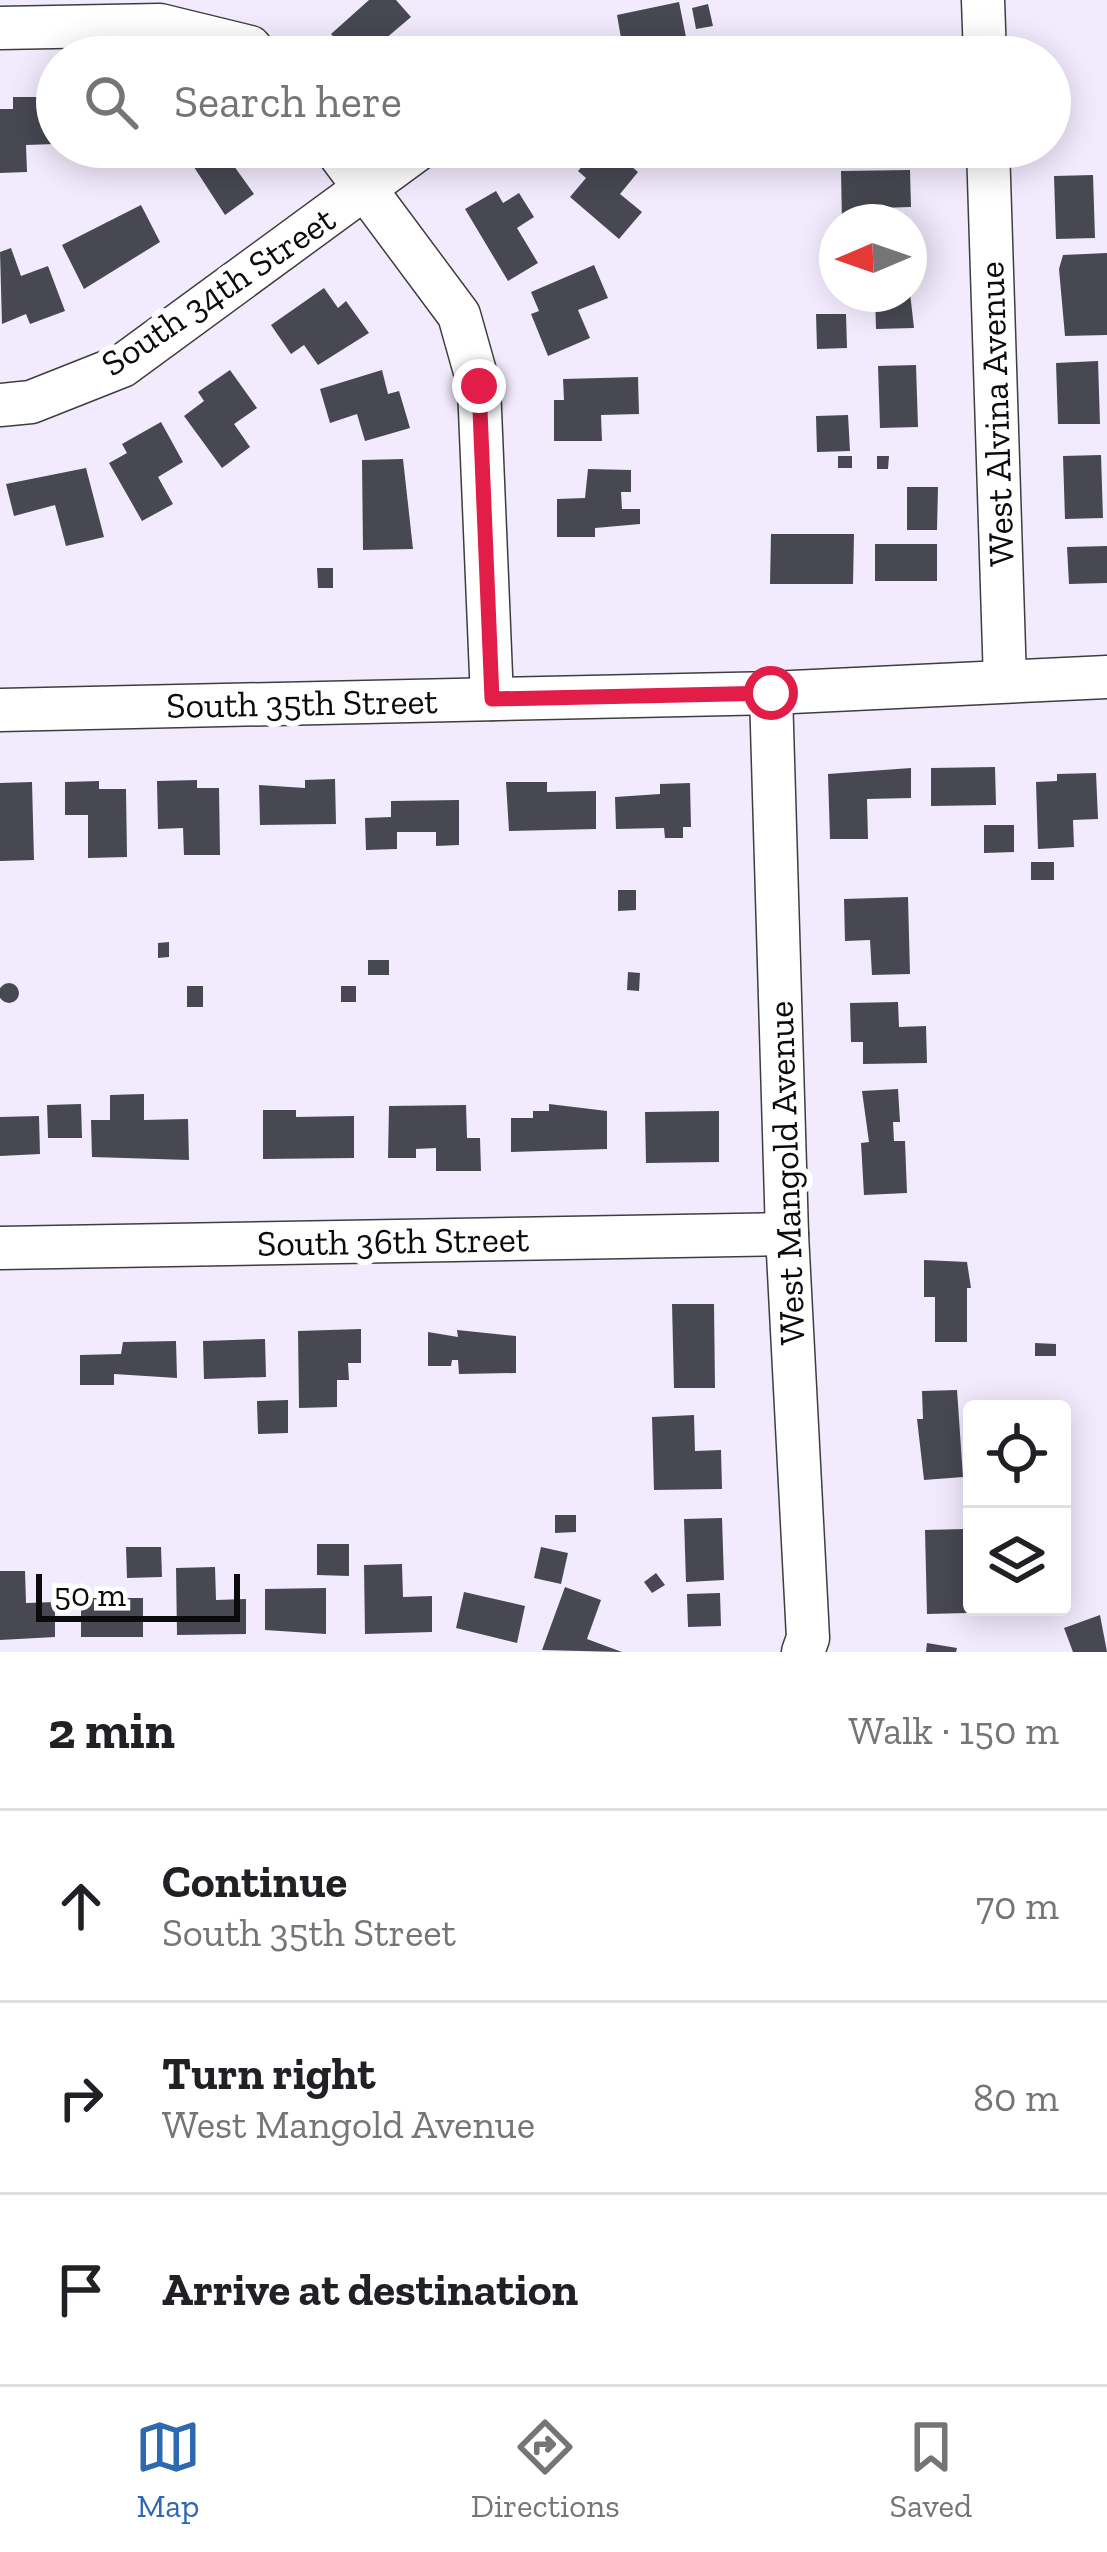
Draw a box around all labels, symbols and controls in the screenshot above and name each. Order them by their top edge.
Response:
search box [36,36,1071,168]
icon: search [78,69,144,135]
text: Search here [174,75,402,129]
street label: South 34th Street [93,197,343,385]
north arrow [819,204,927,312]
street label: West Alvina Avenue [969,261,1023,567]
route end [452,359,506,413]
route start [744,666,798,720]
street label: South 35th Street [166,679,439,727]
street label: West Mangold Avenue [759,1000,813,1346]
street label: South 36th Street [257,1217,530,1265]
map controls [963,1400,1071,1616]
button: locate [963,1400,1071,1508]
button: layers [963,1508,1071,1616]
scale bar [36,1568,240,1621]
text: 50 m [54,1575,126,1614]
text: 2 min [48,1700,175,1761]
text: Walk · 150 m [849,1707,1059,1754]
text: Continue [162,1855,347,1909]
icon: ahead [48,1873,114,1939]
text: 70 m [976,1882,1059,1929]
text: South 35th Street [162,1909,456,1956]
text: Turn right [162,2047,375,2101]
icon: right [48,2065,114,2131]
text: 80 m [973,2074,1059,2121]
text: West Mangold Avenue [162,2101,535,2148]
icon: arrive [48,2257,114,2323]
text: Arrive at destination [162,2263,578,2317]
tab: Map [135,2414,201,2525]
tab: Directions [471,2414,620,2525]
tab: Saved [889,2414,972,2525]

